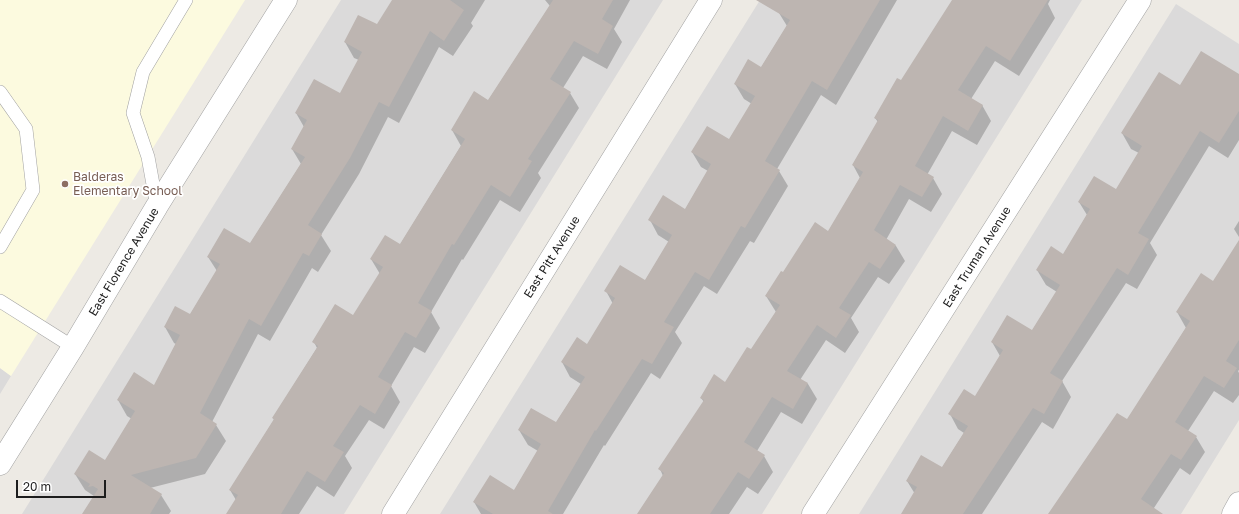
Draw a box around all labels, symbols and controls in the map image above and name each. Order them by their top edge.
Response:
place label: Balderas Elementary School [73,170,182,198]
marker: Balderas Elementary School [60,179,70,189]
street label: East Truman Avenue [940,204,1014,310]
street label: East Florence Avenue [86,205,162,319]
street label: East Pitt Avenue [521,213,583,301]
scale bar [18,472,108,498]
text: 20 m [23,479,51,494]

